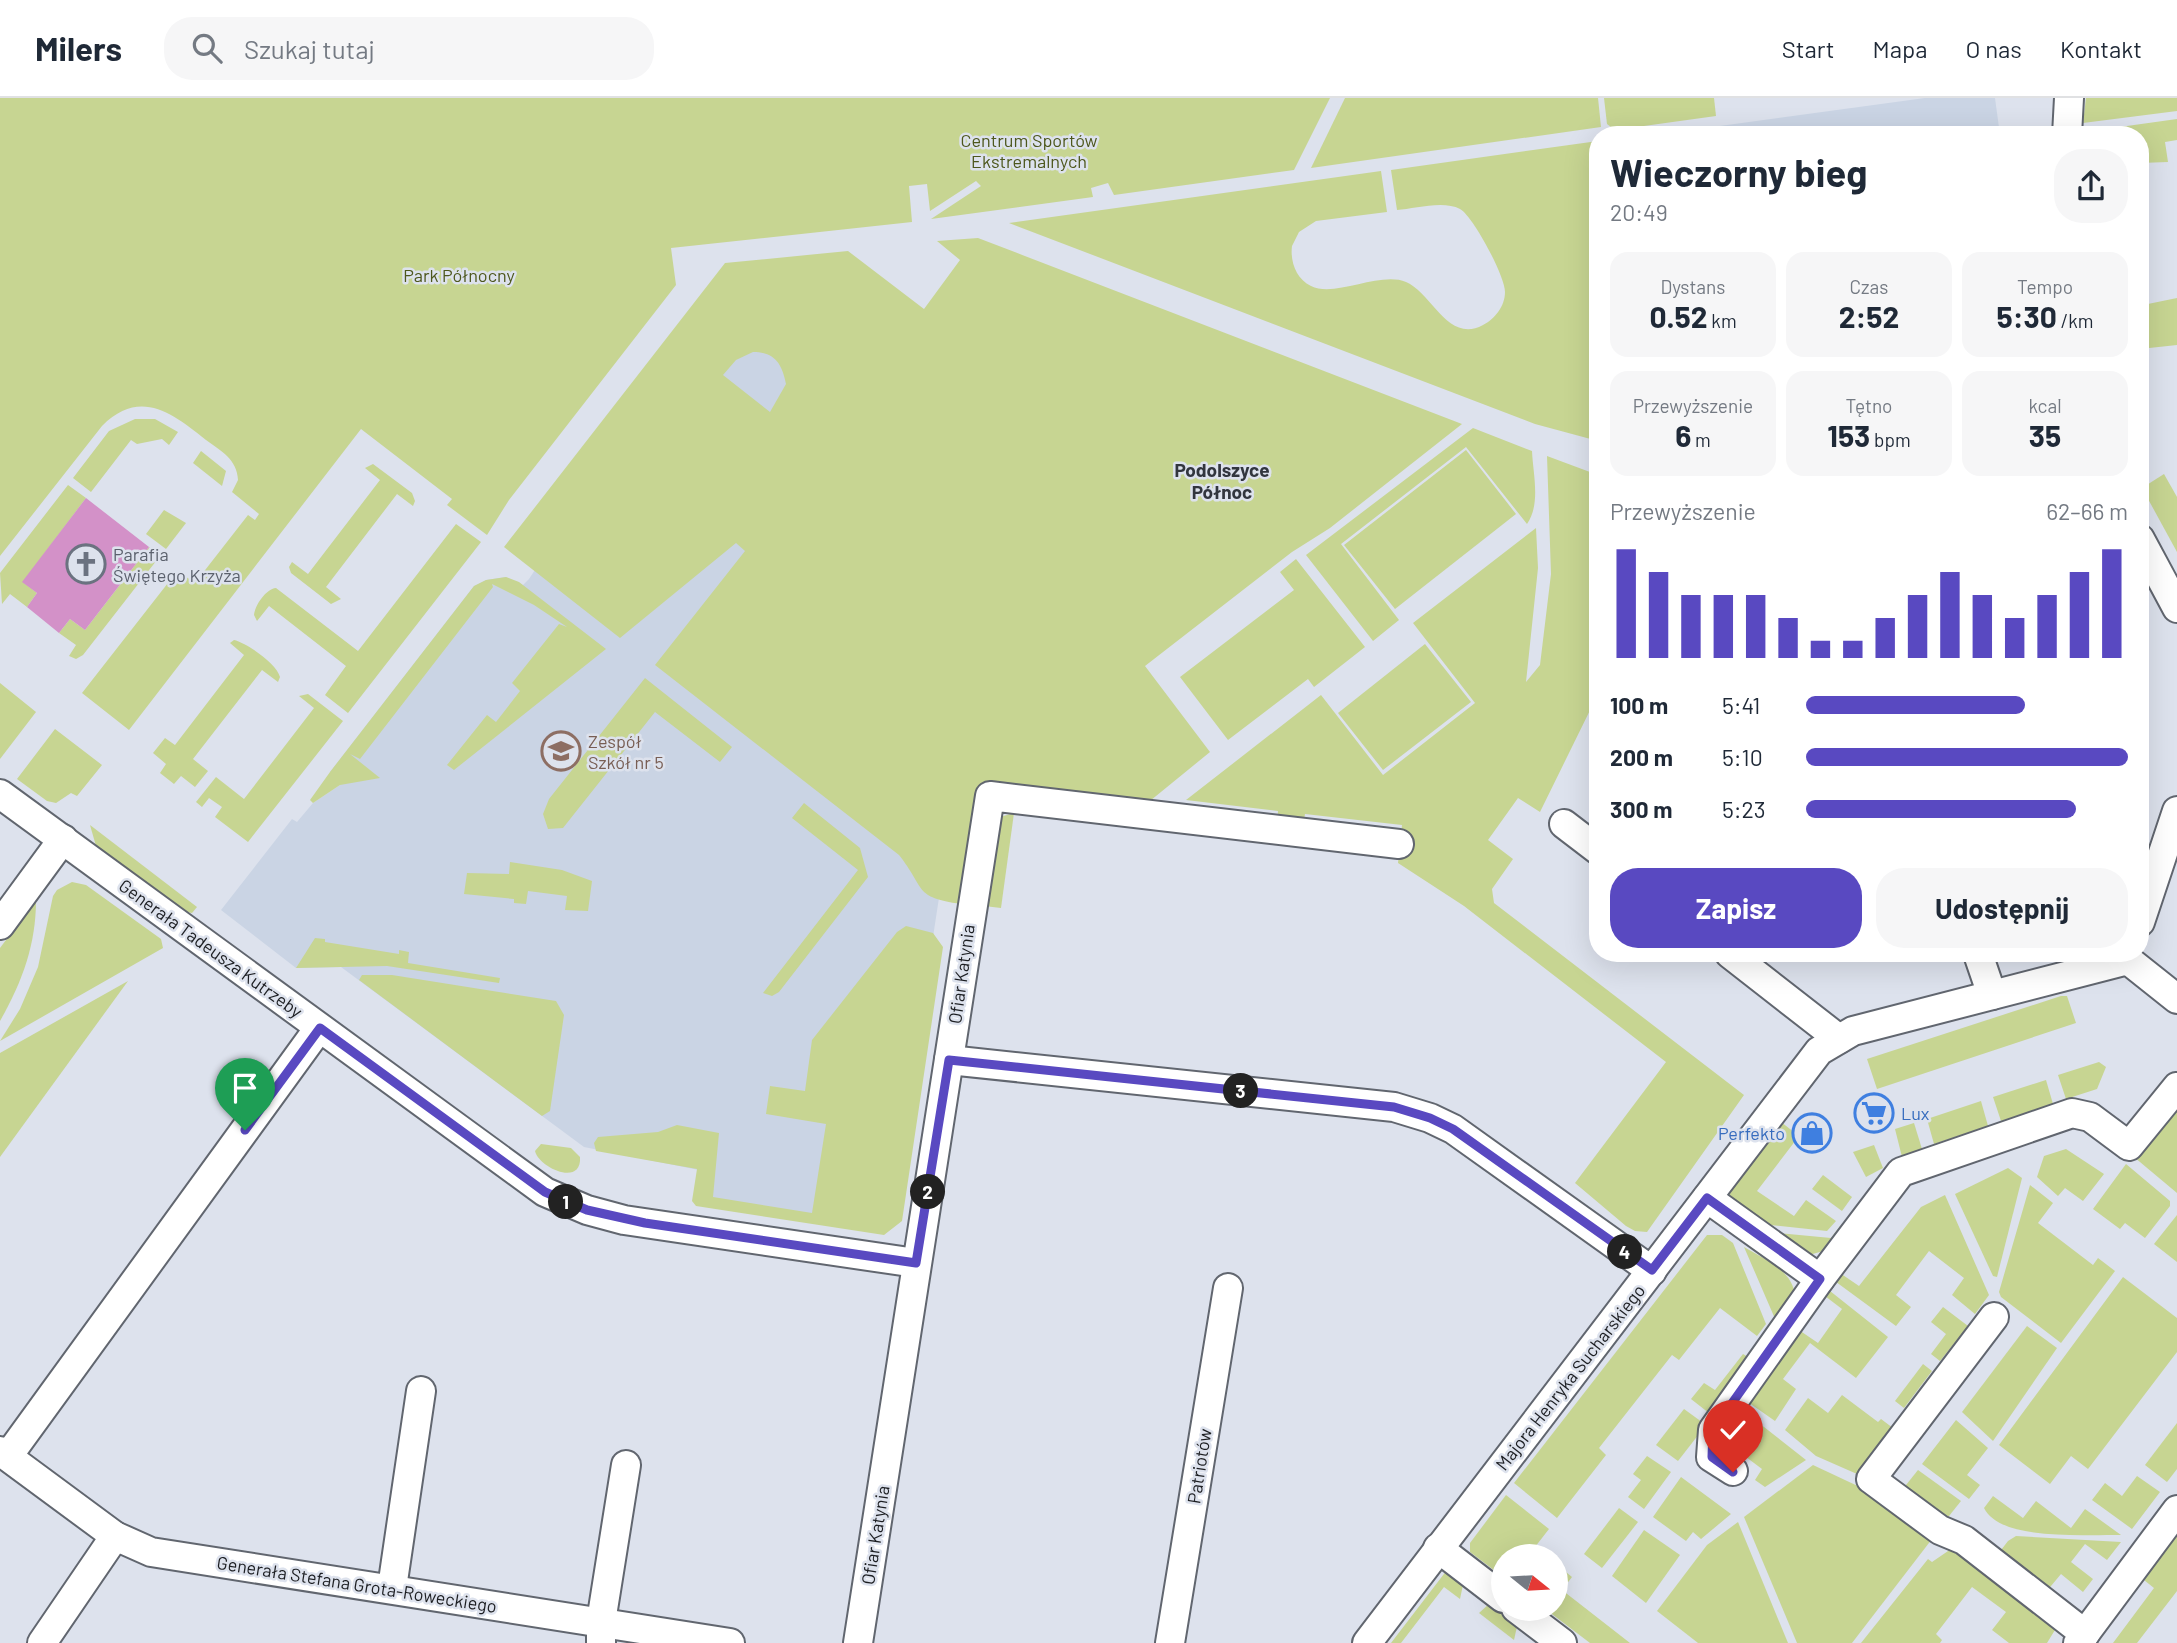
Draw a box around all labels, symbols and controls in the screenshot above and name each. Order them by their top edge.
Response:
search box [164,17,654,80]
text: Milers [35,28,122,68]
icon: search [188,29,226,67]
text: Szukaj tutaj [244,33,375,64]
text: Start [1782,34,1834,63]
text: Mapa [1872,34,1927,63]
text: O nas [1965,34,2022,63]
text: Kontakt [2060,34,2142,63]
park label: Centrum Sportów Ekstremalnych [961,129,1097,172]
text: Wieczorny bieg [1610,149,1867,195]
button: share [2054,149,2128,223]
text: 20:49 [1610,198,1668,226]
park label: Park Północny [403,264,515,286]
text: Dystans [1661,275,1725,298]
text: Czas [1850,275,1888,298]
text: Tempo [2017,275,2073,298]
text: 0.52 [1649,298,1708,334]
text: 2:52 [1839,298,1899,334]
text: 5:30 [1996,298,2057,334]
text: km [1708,309,1737,332]
text: /km [2057,309,2094,332]
text: Przewyższenie [1633,394,1753,417]
text: Tętno [1846,394,1892,417]
text: kcal [2028,394,2062,417]
text: 6 [1675,417,1691,453]
text: 153 [1827,417,1870,453]
text: 35 [2029,417,2061,453]
text: m [1691,428,1711,451]
text: bpm [1870,428,1911,451]
district label: Podolszyce Północ [1174,458,1270,503]
text: Przewyższenie [1610,497,1756,525]
text: 62–66 m [2046,497,2128,525]
church icon: Parafia Świętego Krzyża [65,543,107,585]
place label: Parafia Świętego Krzyża [113,543,241,586]
text: 100 m [1610,691,1668,719]
text: 5:41 [1722,691,1760,719]
school or university icon: Zespół Szkół nr 5 [540,730,582,772]
place label: Zespół Szkół nr 5 [588,730,664,773]
text: 200 m [1610,743,1673,771]
text: 5:10 [1722,743,1763,771]
text: 300 m [1610,795,1672,823]
text: 5:23 [1722,795,1766,823]
button: Zapisz [1610,868,1862,948]
button: Udostępnij [1876,868,2128,948]
street label: Generała Tadeusza Kutrzeby [115,874,307,1022]
street label: Ofiar Katynia [943,923,979,1025]
pin [215,1058,275,1130]
icon: arrive [226,1069,264,1107]
pin: 3 [1224,1074,1258,1108]
text: 3 [1235,1079,1246,1102]
supermarket icon: Lux [1853,1092,1895,1134]
place label: Lux [1901,1102,1930,1124]
shop icon: Perfekto [1791,1112,1833,1154]
place label: Perfekto [1718,1122,1785,1144]
pin: 2 [911,1174,946,1210]
text: 2 [922,1180,933,1203]
pin: 1 [548,1184,584,1220]
text: 1 [562,1190,569,1213]
pin: 4 [1608,1234,1642,1270]
text: 4 [1619,1240,1630,1263]
street label: Majora Henryka Sucharskiego [1491,1280,1649,1474]
pin [1703,1400,1763,1472]
icon: check [1714,1411,1752,1449]
street label: Patriotów [1182,1427,1216,1505]
street label: Ofiar Katynia [856,1484,894,1586]
north arrow [1491,1544,1568,1620]
map controls [1491,1544,1568,1621]
street label: Generała Stefana Grota-Roweckiego [215,1551,499,1617]

